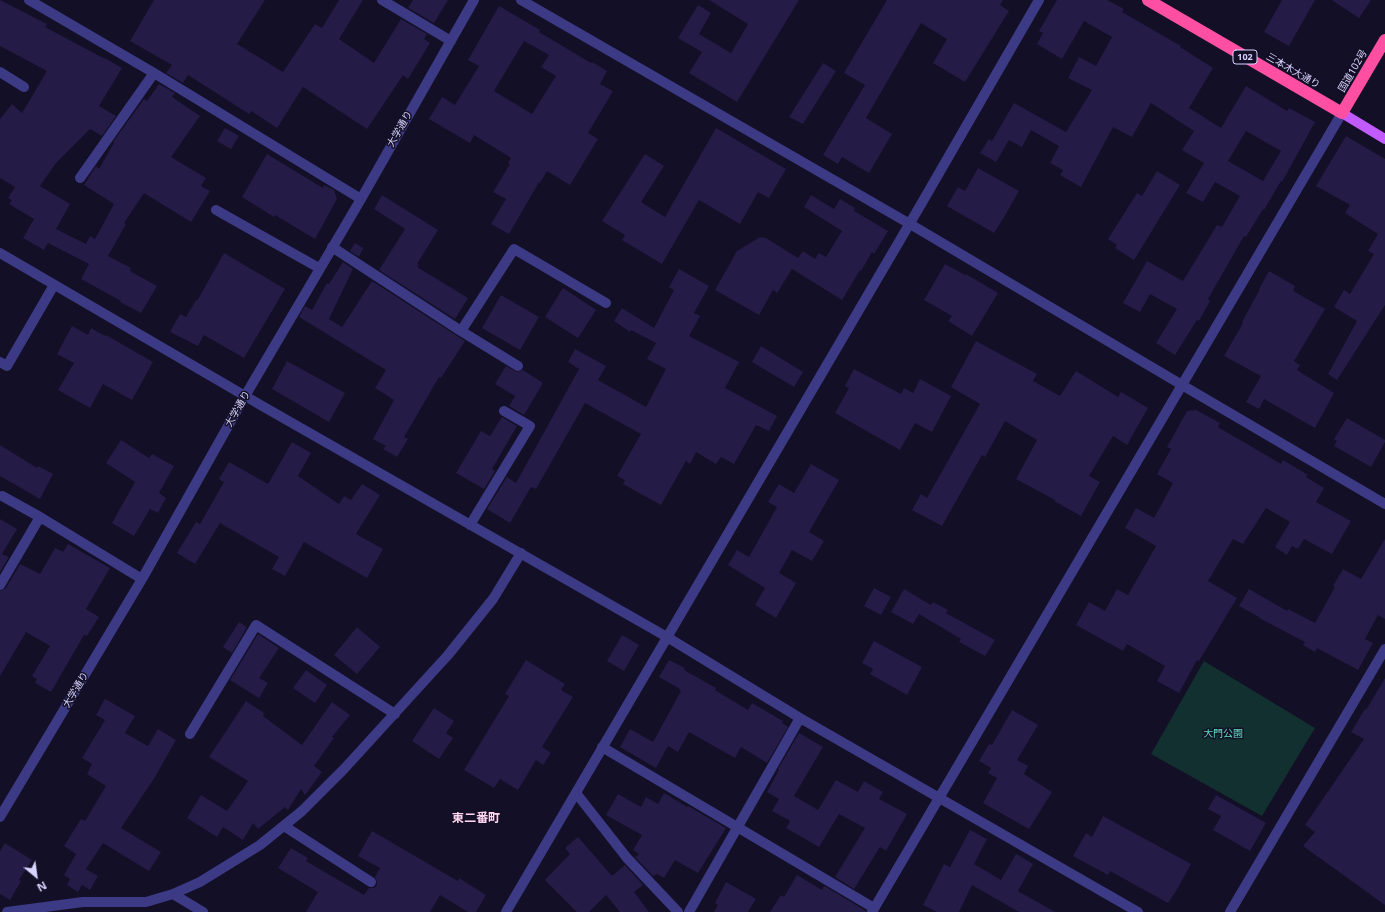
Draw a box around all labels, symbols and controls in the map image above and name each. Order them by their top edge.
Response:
street label: 国道102号 [1336,48,1370,94]
road number: 102 [1233,50,1257,64]
street label: 三本木大通り [1264,51,1322,91]
street label: 大学通り [385,109,415,149]
street label: 大学通り [223,389,253,429]
street label: 大学通り [61,670,91,710]
park label: 大門公園 [1203,728,1243,740]
district label: 東二番町 [452,812,500,826]
north arrow [16,856,56,896]
text: N [35,878,50,896]

